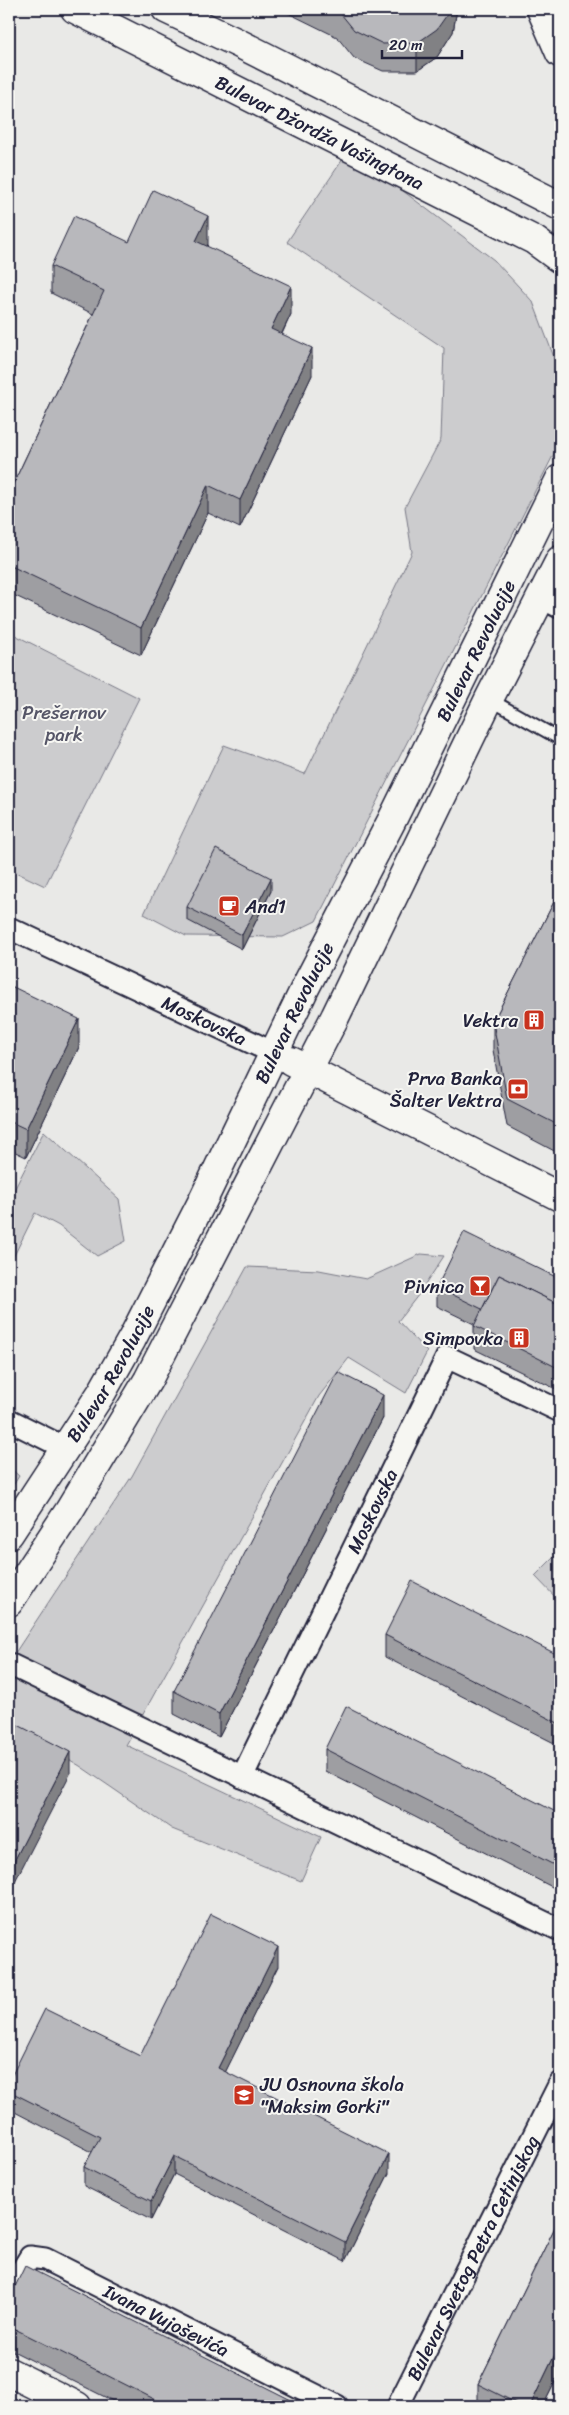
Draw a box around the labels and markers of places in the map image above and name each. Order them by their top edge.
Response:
place label: And1 [244,890,286,923]
cafe icon: And1 [217,894,241,918]
place label: Vektra [463,1004,518,1037]
building icon: Vektra [522,1008,546,1032]
place label: Prva Banka Šalter Vektra [390,1062,502,1117]
bank icon: Prva Banka Šalter Vektra [506,1077,530,1101]
place label: Pivnica [404,1270,464,1303]
bar icon: Pivnica [468,1274,492,1298]
place label: Simpovka [423,1322,503,1355]
building icon: Simpovka [507,1326,531,1350]
place label: JU Osnovna škola "Maksim Gorki" [259,2068,405,2123]
school or university icon: JU Osnovna škola "Maksim Gorki" [232,2083,256,2107]

